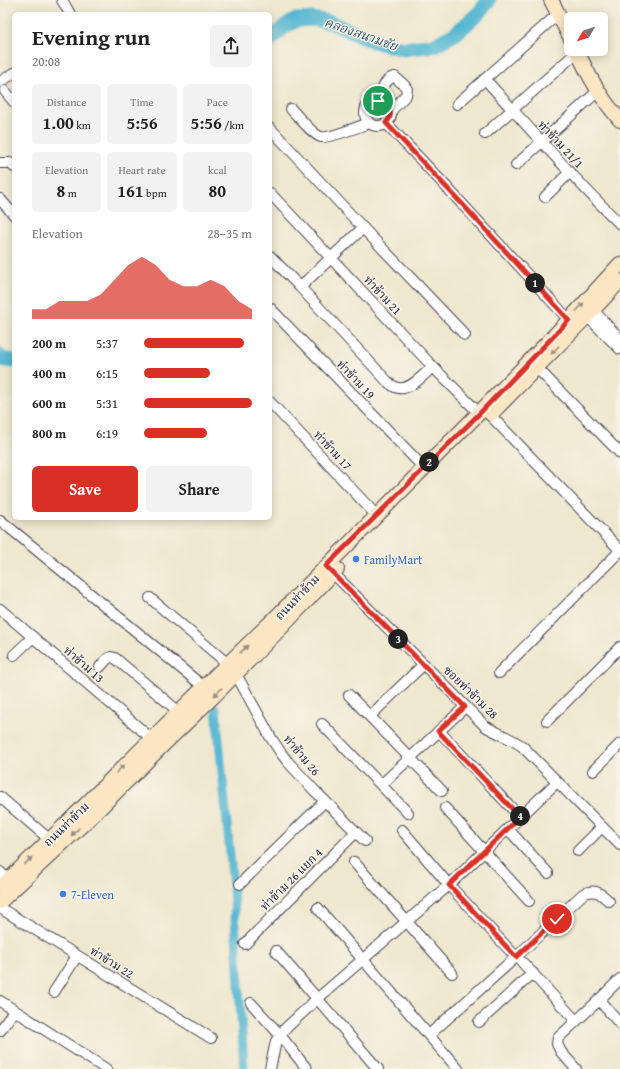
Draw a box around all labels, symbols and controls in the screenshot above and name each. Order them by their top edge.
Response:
north arrow [564,12,608,56]
map controls [564,12,608,56]
water label: คลองสนามชัย [322,13,401,56]
text: Evening run [32,21,150,53]
button: share [210,25,252,67]
text: 20:08 [32,52,60,71]
pin [361,84,395,118]
icon: arrive [367,90,389,112]
text: Distance [47,94,86,110]
text: Time [130,94,154,110]
text: Pace [207,94,228,110]
text: 1.00 [43,110,74,135]
text: 5:56 [126,110,158,135]
text: 5:56 [191,110,222,135]
street label: ท่าข้าม 21/1 [534,116,588,172]
text: km [74,117,91,133]
text: /km [222,117,244,133]
text: Elevation [45,162,88,178]
text: Heart rate [118,162,166,178]
text: kcal [208,162,227,178]
text: 8 [57,178,65,203]
text: 161 [117,178,144,203]
text: 80 [209,178,226,203]
text: m [65,185,77,201]
text: bpm [144,185,167,201]
text: Elevation [32,224,83,243]
text: 28–35 m [207,224,252,243]
street label: ท่าข้าม 21 [360,271,406,319]
pin: 1 [525,273,545,293]
text: 1 [532,275,538,291]
one-way arrow [576,302,585,312]
text: 200 m [32,334,66,353]
text: 5:37 [96,334,118,353]
one-way arrow [550,345,559,355]
street label: ท่าข้าม 19 [333,356,379,402]
text: 400 m [32,364,66,383]
text: 6:15 [96,364,118,383]
text: 600 m [32,394,66,413]
text: 5:31 [96,394,118,413]
text: 800 m [32,424,66,443]
text: 6:19 [96,424,118,443]
street label: ท่าข้าม 17 [310,426,356,474]
pin: 2 [419,452,439,472]
text: 2 [426,454,432,470]
button: Save [32,466,138,512]
button: Share [146,466,252,512]
place label: FamilyMart [364,551,423,568]
marker: FamilyMart [351,554,361,564]
street label: ถนนท่าข้าม [271,570,323,624]
pin: 3 [388,629,408,649]
text: 3 [395,631,401,647]
street label: ท่าข้าม 13 [60,642,108,686]
one-way arrow [239,645,248,654]
street label: ซอยท่าข้าม 28 [440,662,502,723]
one-way arrow [213,687,223,697]
street label: ท่าข้าม 26 [280,731,324,779]
one-way arrow [115,764,125,774]
street label: ถนนท่าข้าม [39,798,93,850]
pin: 4 [510,806,530,826]
text: 4 [517,808,523,824]
one-way arrow [70,827,80,836]
street label: ท่าข้าม 26 แยก 4 [256,844,326,914]
one-way arrow [23,856,33,865]
place label: 7-Eleven [71,886,114,903]
marker: 7-Eleven [58,889,68,899]
pin [540,902,574,936]
icon: check [546,908,568,930]
street label: ท่าข้าม 22 [87,942,137,982]

